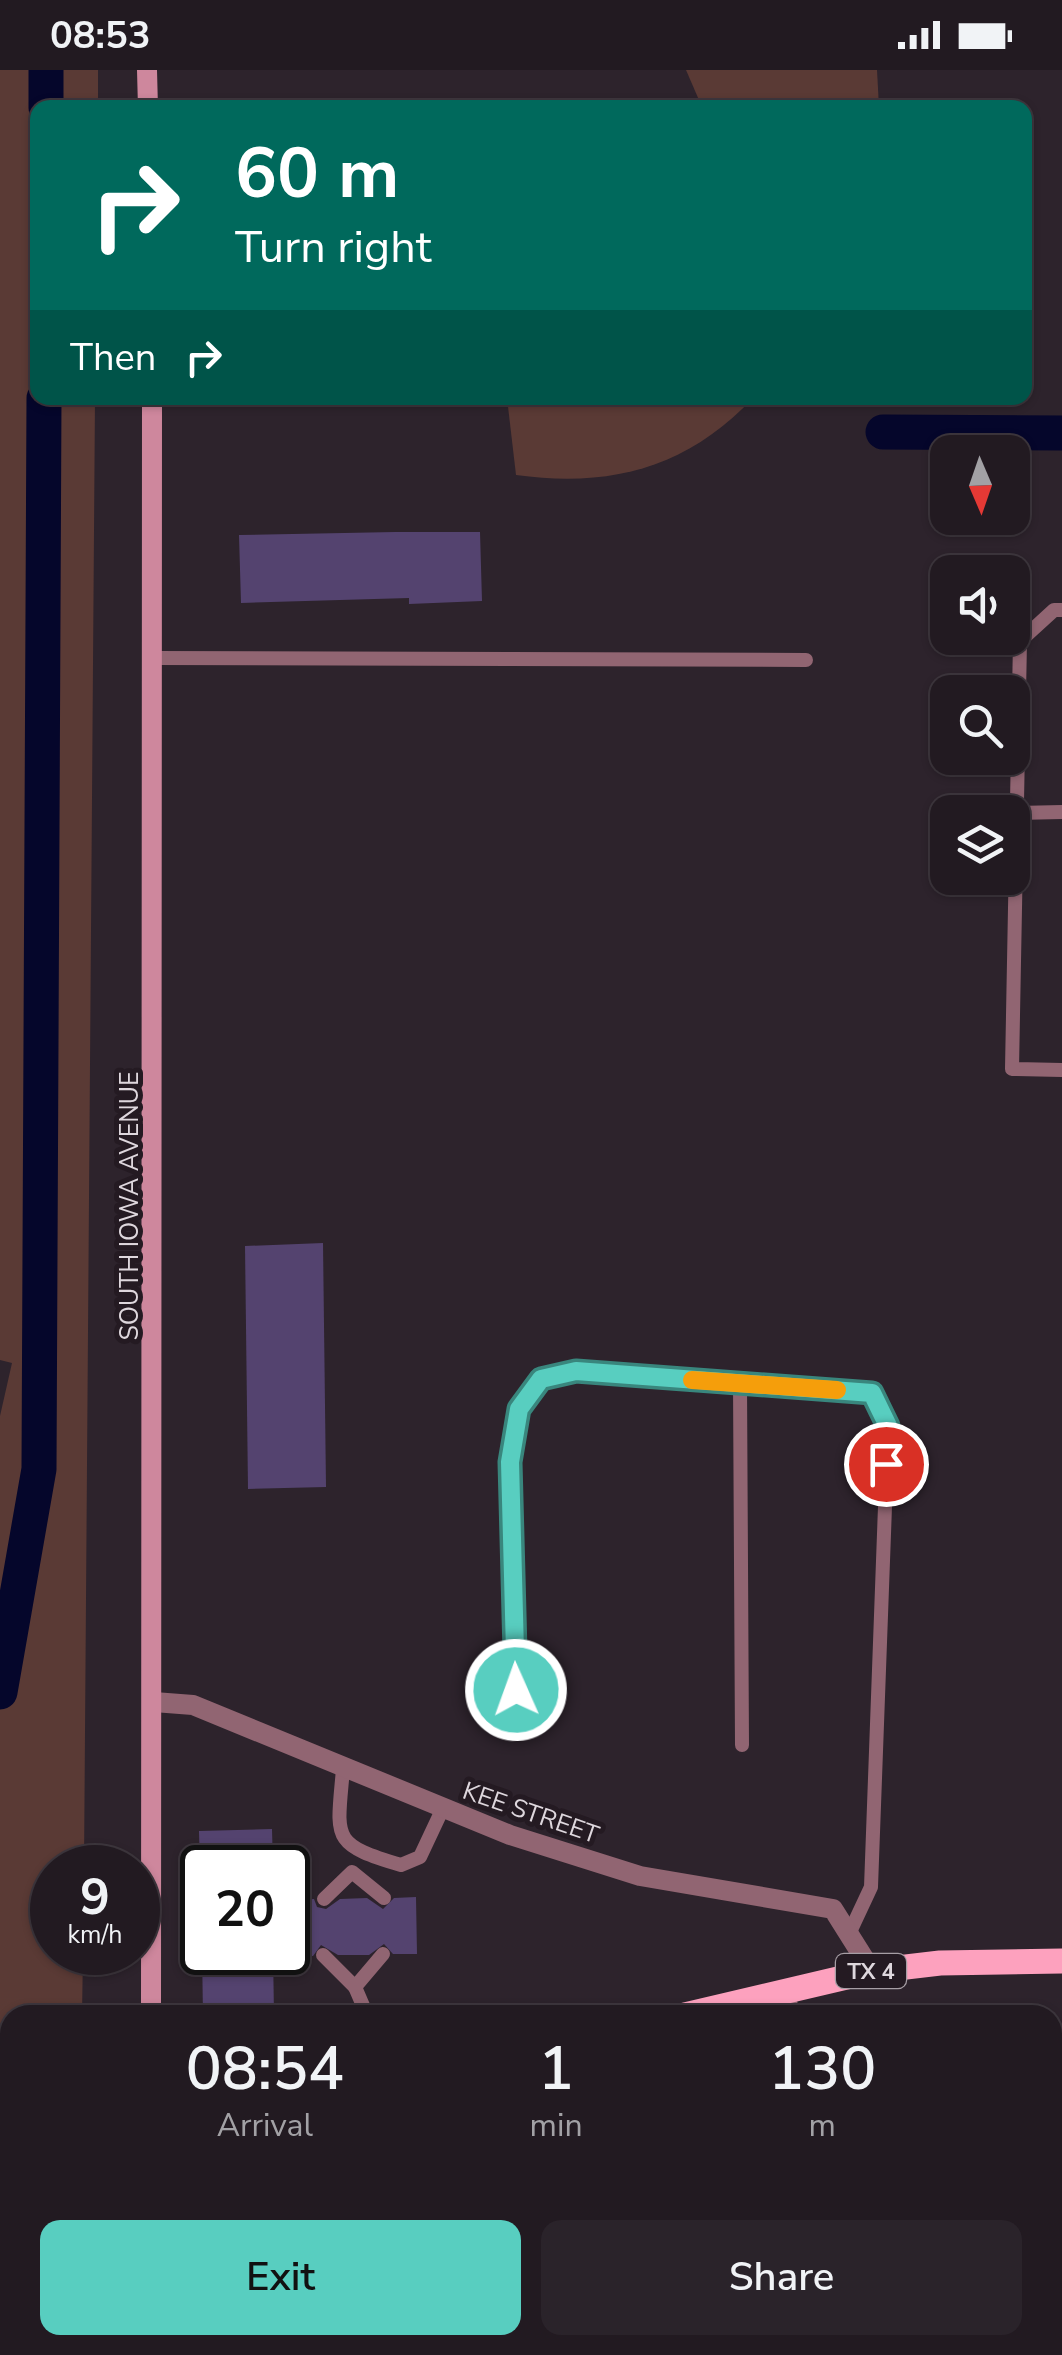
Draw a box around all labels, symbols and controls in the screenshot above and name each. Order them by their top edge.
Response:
text: 08:53 [50,10,151,61]
text: 60 m [235,126,399,222]
icon: right [70,140,200,270]
text: Turn right [235,217,432,278]
icon: right [176,330,231,385]
text: Then [70,332,156,383]
north arrow [930,435,1030,535]
map controls [930,435,1030,895]
button: sound [930,555,1030,655]
button: search [930,675,1030,775]
button: layers [930,795,1030,895]
street label: SOUTH IOWA AVENUE [113,1071,147,1341]
pin [844,1422,929,1507]
icon: arrive [859,1437,914,1492]
position arrow [464,1638,568,1742]
street label: KEE STREET [458,1774,603,1852]
speed limit sign: 20 [180,1845,310,1975]
text: 9 [80,1863,110,1932]
text: km/h [67,1918,123,1952]
road number: TX 4 [836,1954,906,1988]
text: 08:54 [186,2028,344,2110]
text: 1 [538,2028,574,2110]
text: 130 [768,2028,876,2110]
text: Arrival [217,2104,313,2147]
text: min [530,2104,583,2147]
text: m [809,2104,836,2147]
button: Exit [40,2220,521,2335]
button: Share [541,2220,1022,2335]

